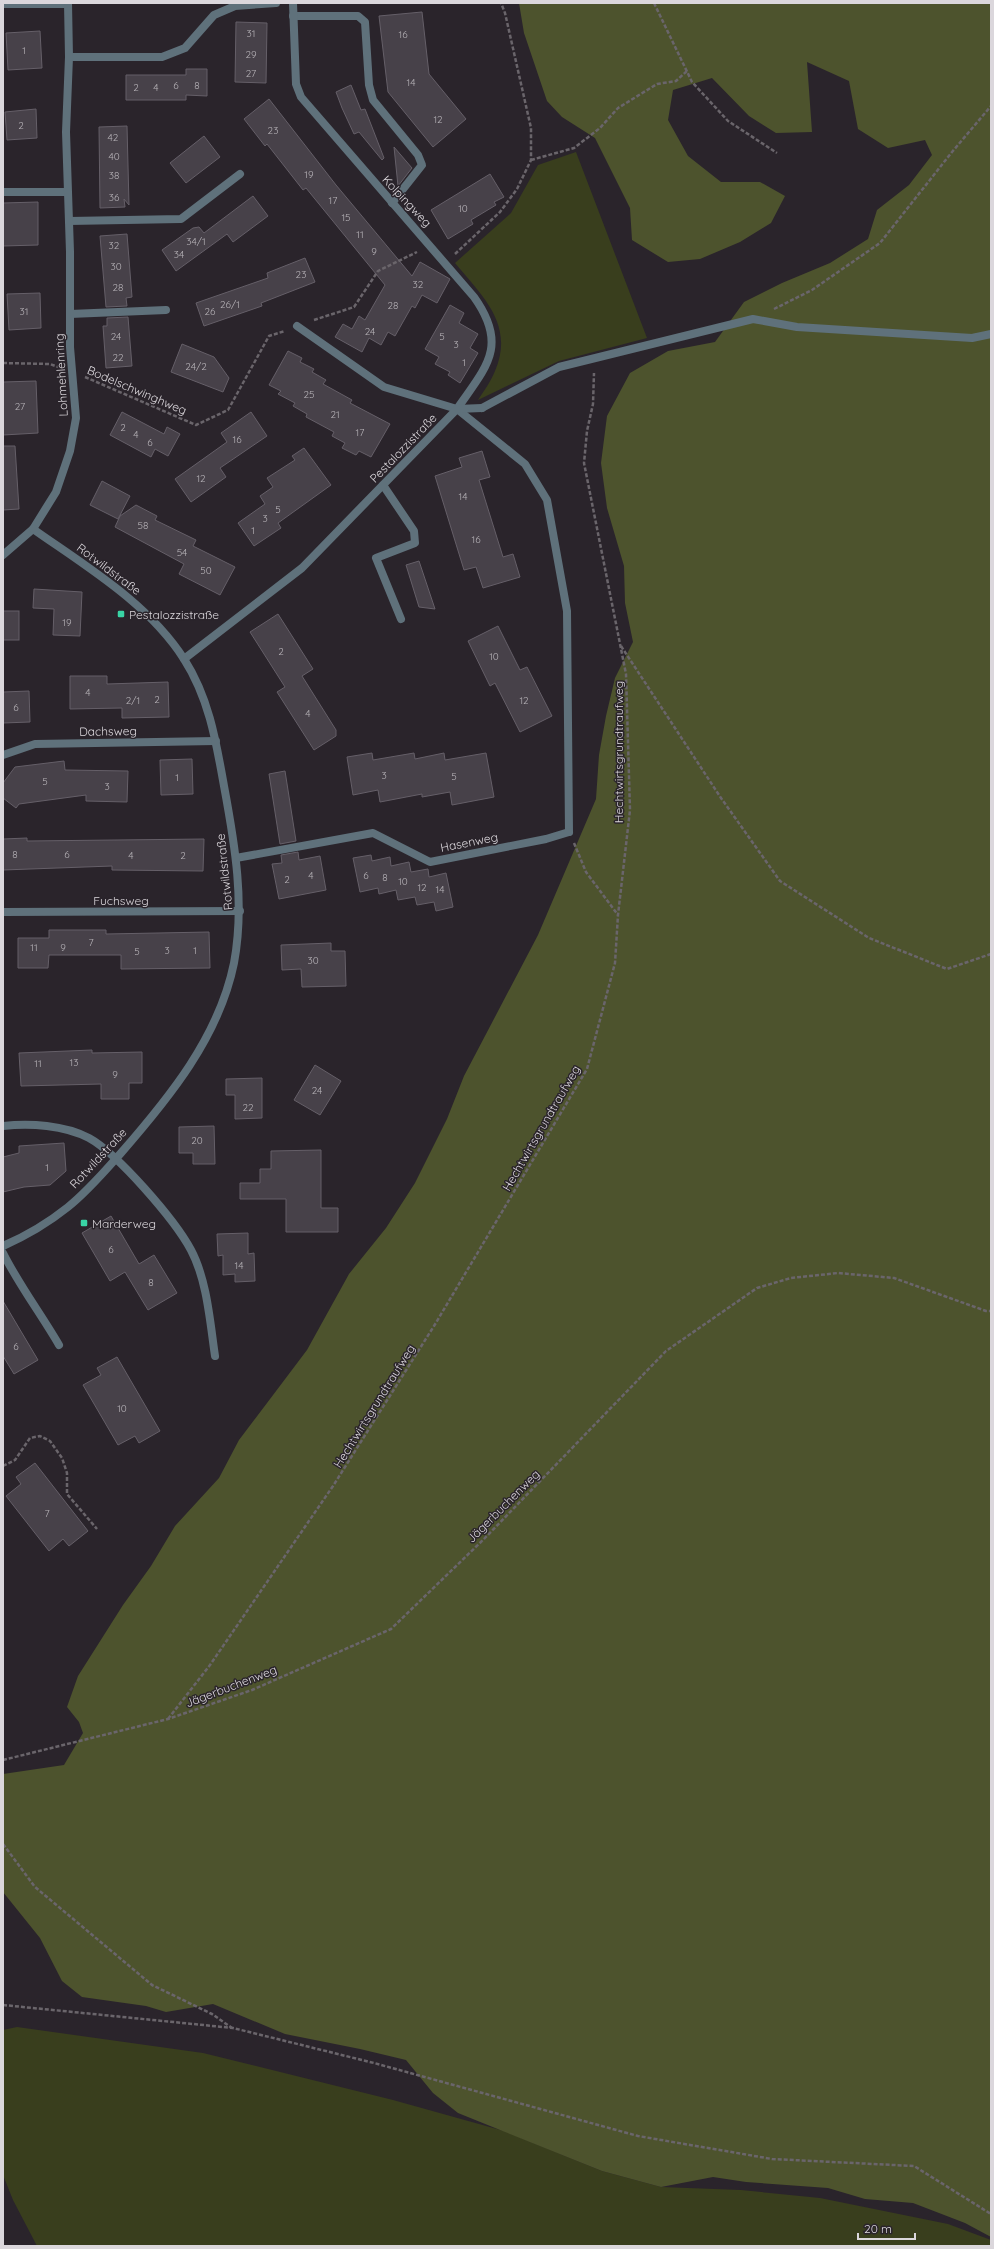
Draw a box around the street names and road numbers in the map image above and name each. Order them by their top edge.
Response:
street label: Kolpingweg [379,172,435,230]
street label: Lohmehlenring [51,333,71,417]
street label: Bodelschwinghweg [85,362,189,418]
street label: Pestalozzistraße [366,410,440,486]
street label: Rotwildstraße [74,540,144,598]
street label: Hechtwirtsgrundtraufweg [611,681,626,823]
street label: Dachsweg [79,723,137,739]
street label: Hasenweg [439,829,499,855]
street label: Rotwildstraße [213,833,235,911]
street label: Fuchsweg [93,893,149,908]
street label: Hechtwirtsgrundtraufweg [499,1063,583,1193]
street label: Rotwildstraße [66,1125,130,1191]
street label: Hechtwirtsgrundtraufweg [330,1342,418,1470]
street label: Jägerbuchenweg [463,1466,543,1546]
street label: Jägerbuchenweg [183,1662,279,1710]

